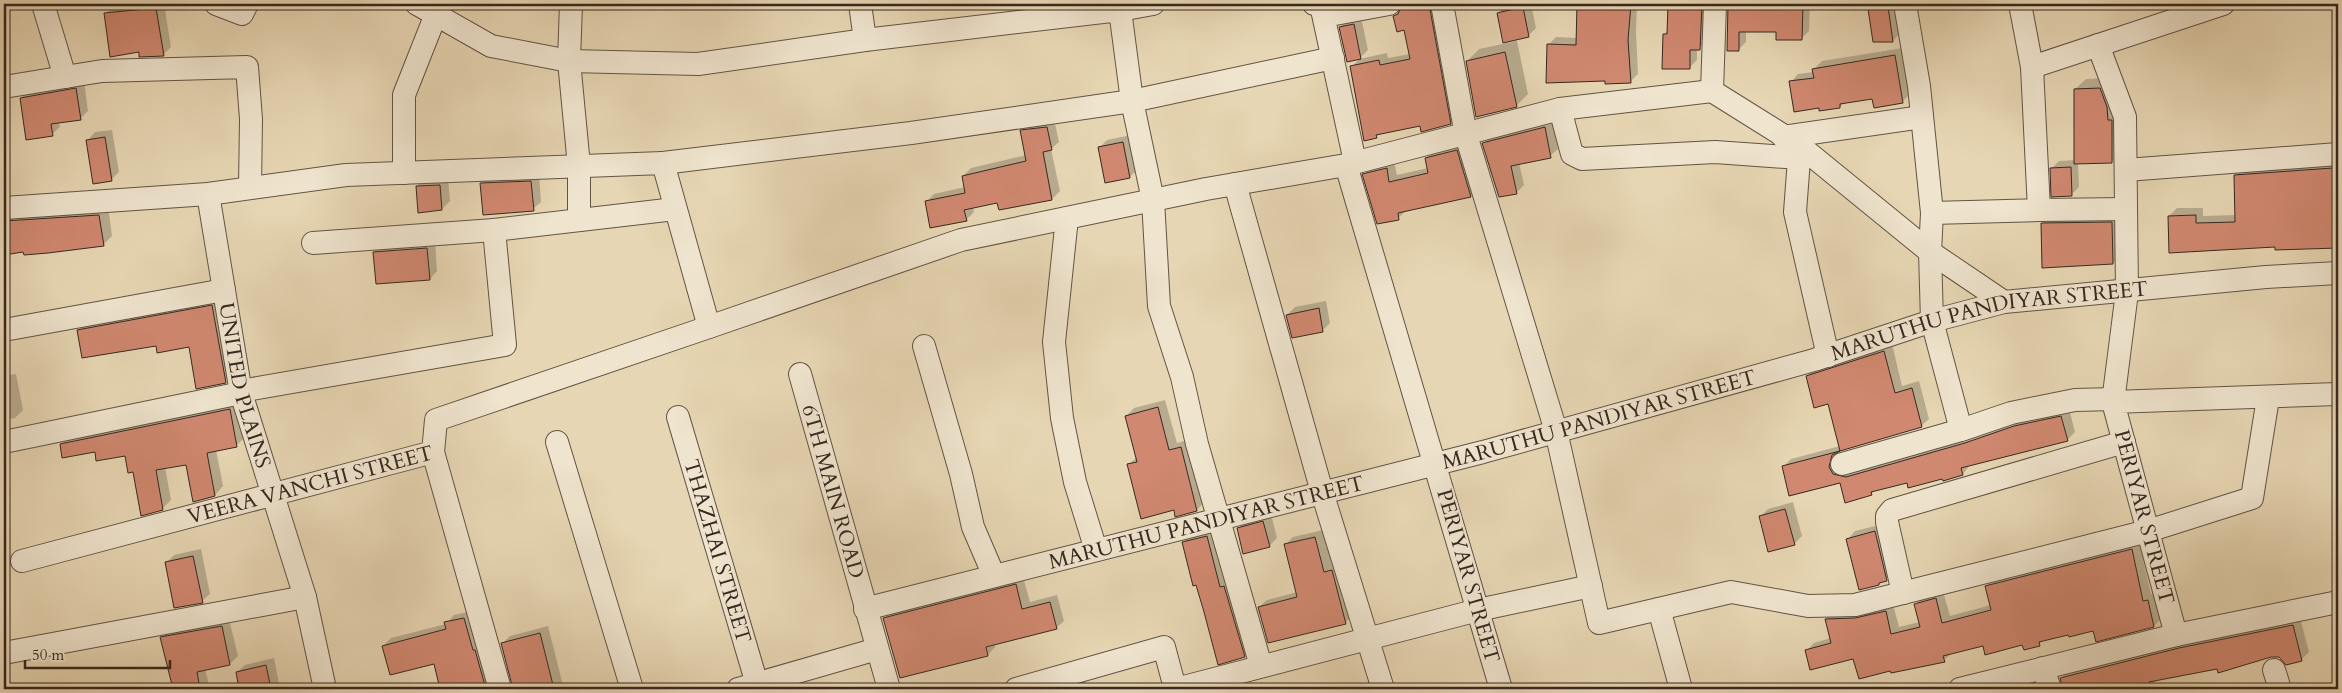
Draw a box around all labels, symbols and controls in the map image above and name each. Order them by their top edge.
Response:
street label: MARUTHU PANDIYAR STREET [1827,274,2149,368]
street label: UNITED PLAINS [212,301,278,472]
street label: MARUTHU PANDIYAR STREET [1439,362,1759,476]
street label: 6TH MAIN ROAD [795,401,872,582]
street label: PERIYAR STREET [2107,426,2181,608]
street label: VEERA VANCHI STREET [184,438,436,531]
street label: THAZHAI STREET [677,456,759,646]
street label: MARUTHU PANDIYAR STREET [1045,468,1367,576]
street label: PERIYAR STREET [1429,486,1507,666]
scale bar [25,638,170,670]
text: 50 m [32,645,64,665]

